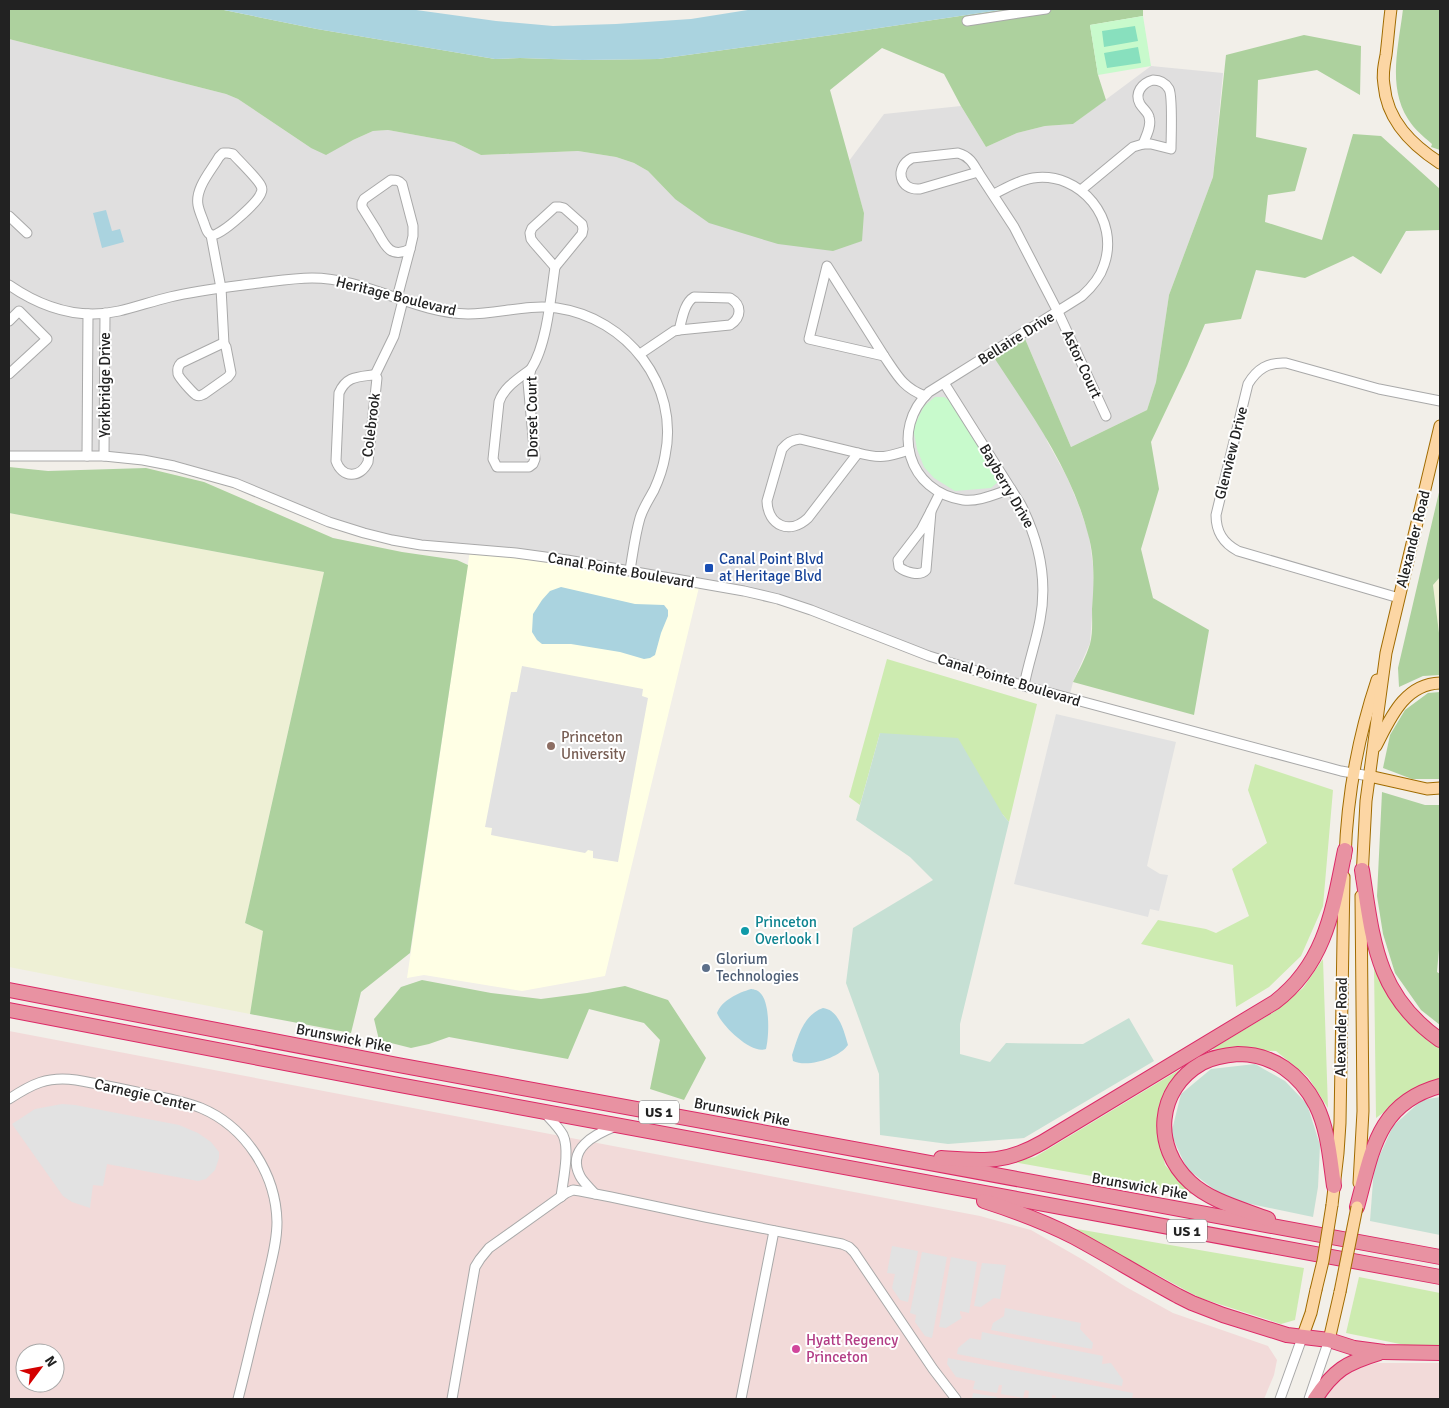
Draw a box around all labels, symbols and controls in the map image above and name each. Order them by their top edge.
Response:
street label: Heritage Boulevard [334,272,458,320]
street label: Bellaire Drive [975,307,1057,369]
street label: Astor Court [1058,327,1106,401]
street label: Yorkbridge Drive [96,332,114,438]
street label: Dorset Court [522,376,542,458]
street label: Colebrook [358,391,384,458]
street label: Glenview Drive [1211,405,1251,501]
street label: Bayberry Drive [976,441,1038,531]
street label: Alexander Road [1392,488,1434,590]
street label: Canal Pointe Boulevard [546,548,696,592]
place label: Canal Point Blvd at Heritage Blvd [719,550,824,585]
marker: Canal Point Blvd at Heritage Blvd [703,562,715,574]
street label: Canal Pointe Boulevard [935,650,1083,710]
place label: Princeton University [561,728,626,763]
marker: Princeton University [545,740,557,752]
place label: Princeton Overlook I [755,913,820,948]
marker: Princeton Overlook I [739,925,751,937]
place label: Glorium Technologies [716,950,799,985]
marker: Glorium Technologies [700,962,712,974]
street label: Alexander Road [1331,977,1351,1077]
street label: Brunswick Pike [294,1020,394,1056]
street label: Carnegie Center [93,1075,198,1115]
street label: Brunswick Pike [692,1094,792,1130]
road number: US 1 [639,1100,679,1124]
street label: Brunswick Pike [1090,1169,1190,1203]
road number: US 1 [1167,1220,1207,1242]
place label: Hyatt Regency Princeton [806,1331,898,1366]
north arrow [15,1343,65,1393]
marker: Hyatt Regency Princeton [790,1343,802,1355]
text: N [41,1353,60,1370]

